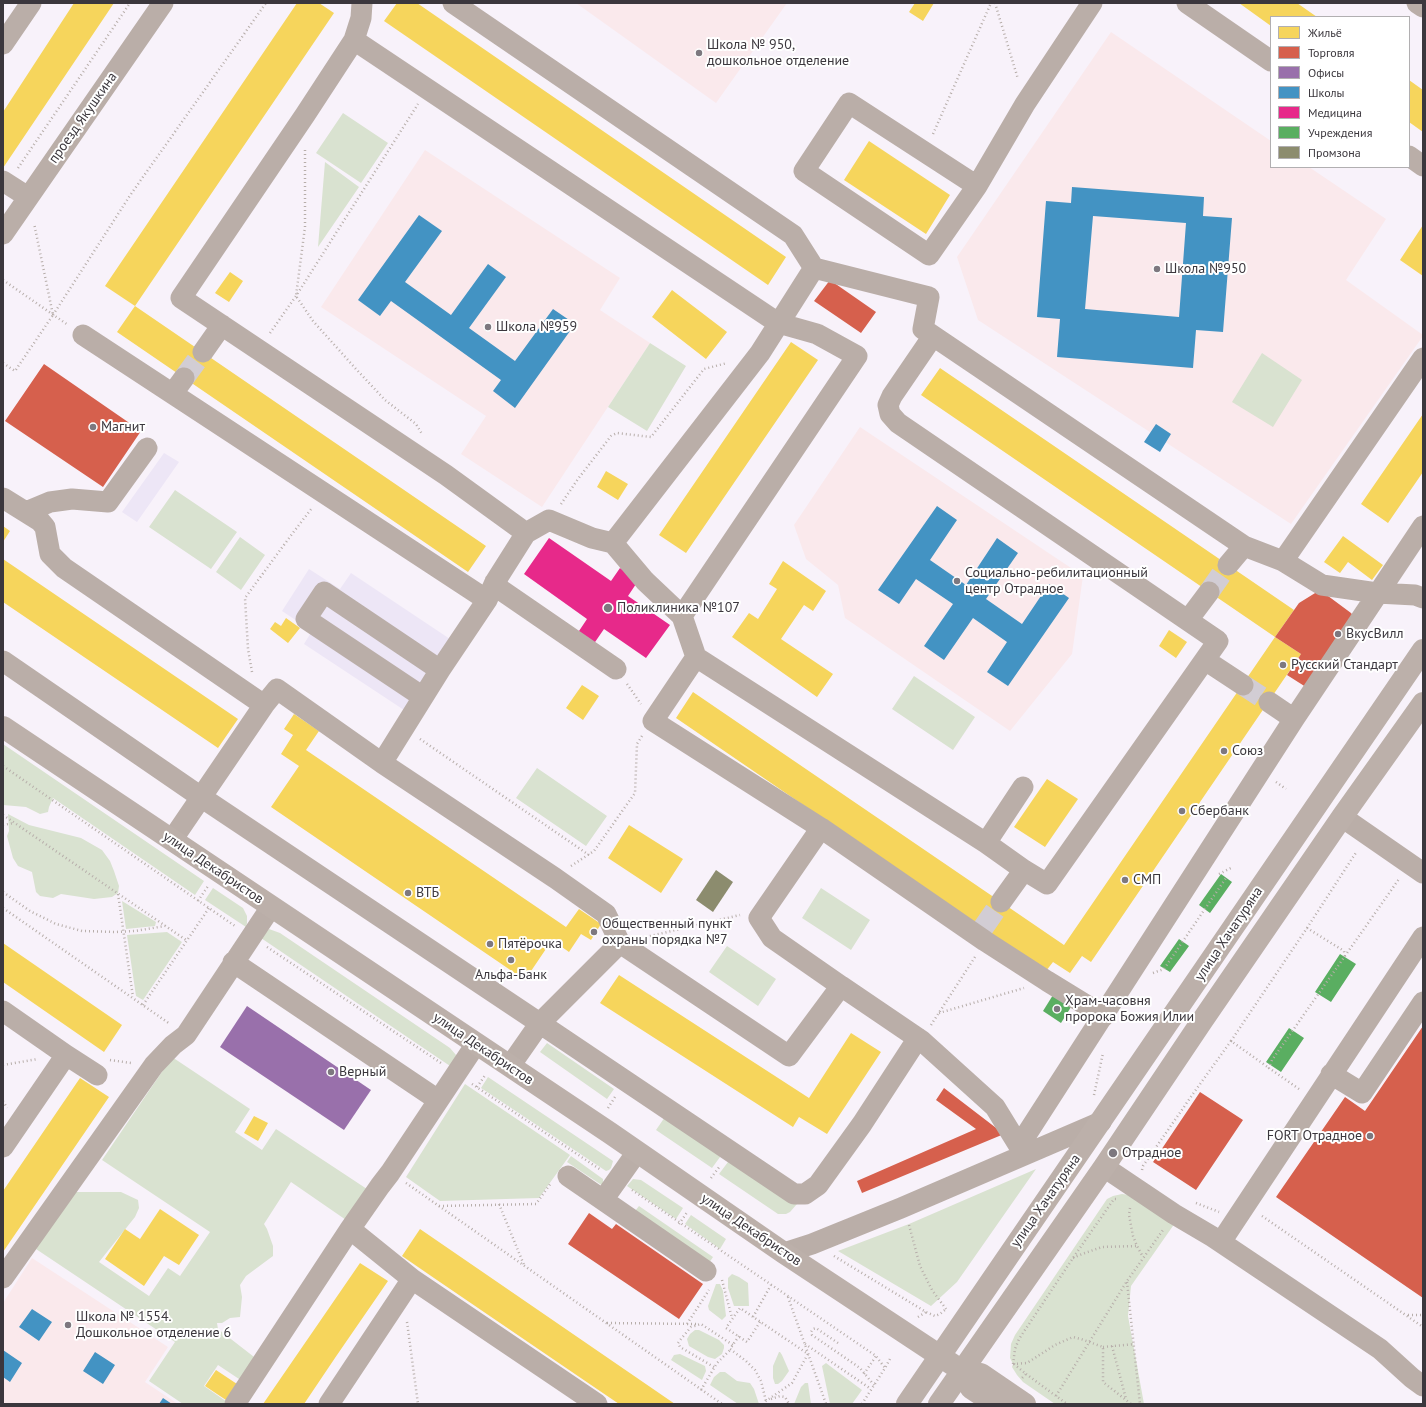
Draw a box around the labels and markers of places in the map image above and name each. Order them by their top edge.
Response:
place label: Школа № 950, дошкольное отделение [707,37,849,70]
marker: Школа № 950, дошкольное отделение [694,48,704,58]
place label: Школа №950 [1165,261,1246,277]
marker: Школа №950 [1152,264,1162,274]
place label: Школа №959 [496,319,577,335]
marker: Школа №959 [483,322,493,332]
place label: Магнит [101,419,145,435]
marker: Магнит [88,422,98,432]
place label: Социально-ребилитационный центр Отрадное [965,565,1148,598]
marker: Социально-ребилитационный центр Отрадное [952,576,962,586]
place label: Поликлиника №107 [617,600,740,616]
marker: Поликлиника №107 [602,602,614,614]
place label: ВкусВилл [1346,626,1404,642]
marker: ВкусВилл [1333,629,1343,639]
place label: Русский Стандарт [1291,657,1398,673]
marker: Русский Стандарт [1278,660,1288,670]
place label: Союз [1232,743,1263,759]
marker: Союз [1219,746,1229,756]
place label: Сбербанк [1190,803,1249,819]
marker: Сбербанк [1177,806,1187,816]
place label: СМП [1133,872,1161,888]
marker: СМП [1120,875,1130,885]
place label: ВТБ [416,885,439,901]
marker: ВТБ [403,888,413,898]
place label: Общественный пункт охраны порядка №7 [602,916,732,948]
marker: Общественный пункт охраны порядка №7 [589,927,599,937]
place label: Пятёрочка [498,936,562,952]
marker: Пятёрочка [485,939,495,949]
marker: Альфа-Банк [506,955,516,965]
place label: Альфа-Банк [475,967,547,983]
place label: Храм-часовня пророка Божия Илии [1065,993,1194,1026]
marker: Храм-часовня пророка Божия Илии [1052,1004,1062,1014]
place label: Верный [339,1064,386,1080]
marker: Верный [326,1067,336,1077]
place label: FORT Отрадное [1267,1128,1362,1144]
marker: FORT Отрадное [1365,1131,1375,1141]
place label: Отрадное [1122,1145,1181,1161]
marker: Отрадное [1107,1147,1119,1159]
place label: Школа № 1554. Дошкольное отделение 6 [76,1309,231,1342]
marker: Школа № 1554. Дошкольное отделение 6 [63,1320,73,1330]

